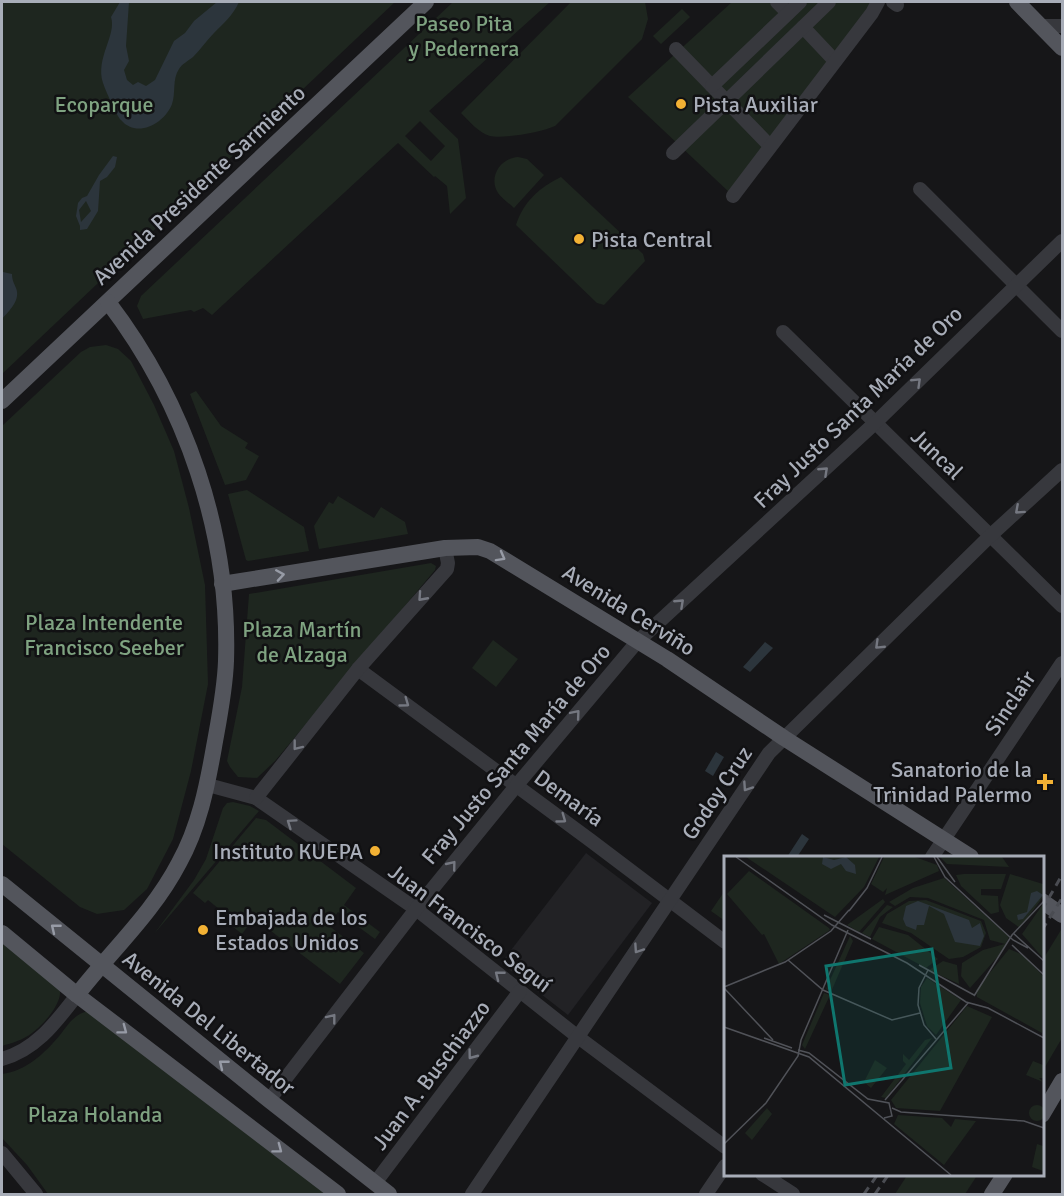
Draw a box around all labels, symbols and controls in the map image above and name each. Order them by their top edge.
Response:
park label: Paseo Pita y Pedernera [409,10,519,62]
street label: Avenida Presidente Sarmiento [87,79,311,291]
park label: Ecoparque [54,91,154,118]
place label: Pista Auxiliar [693,91,818,118]
marker: Pista Auxiliar [674,97,688,111]
place label: Pista Central [591,226,712,253]
marker: Pista Central [572,232,586,246]
street label: Fray Justo Santa María de Oro [748,300,968,514]
one-way arrow [909,379,920,390]
street label: Juncal [905,423,969,485]
one-way arrow [816,467,827,478]
one-way arrow [1015,503,1026,514]
one-way arrow [495,550,505,561]
street label: Avenida Cerviño [558,558,700,662]
one-way arrow [275,569,285,582]
one-way arrow [418,590,429,601]
one-way arrow [674,599,684,610]
park label: Plaza Intendente Francisco Seeber [24,609,184,661]
park label: Plaza Martín de Alzaga [242,616,362,668]
street label: Fray Justo Santa María de Oro [416,638,616,870]
one-way arrow [875,638,885,649]
street label: Sinclair [979,665,1041,741]
one-way arrow [398,696,409,707]
one-way arrow [569,710,580,721]
one-way arrow [293,739,304,750]
street label: Godoy Cruz [676,741,758,845]
place label: Sanatorio de la Trinidad Palermo [873,756,1032,808]
street label: Demaría [529,764,609,832]
marker: Sanatorio de la Trinidad Palermo [1036,773,1054,791]
one-way arrow [743,781,754,792]
one-way arrow [555,812,566,823]
one-way arrow [287,819,298,830]
place label: Instituto KUEPA [213,838,364,865]
marker: Instituto KUEPA [368,844,382,858]
inset map [724,856,1043,1175]
street label: Juan Francisco Seguí [383,858,557,998]
one-way arrow [444,860,455,871]
place label: Embajada de los Estados Unidos [215,904,367,956]
marker: Embajada de los Estados Unidos [196,923,210,937]
one-way arrow [50,924,61,935]
one-way arrow [634,943,645,954]
street label: Avenida Del Libertador [117,945,301,1101]
one-way arrow [495,972,506,983]
street label: Juan A. Buschiazzo [366,995,496,1155]
one-way arrow [324,1014,335,1025]
one-way arrow [117,1023,128,1034]
one-way arrow [468,1048,479,1059]
one-way arrow [219,1060,230,1071]
park label: Plaza Holanda [28,1101,162,1128]
one-way arrow [271,1141,282,1152]

